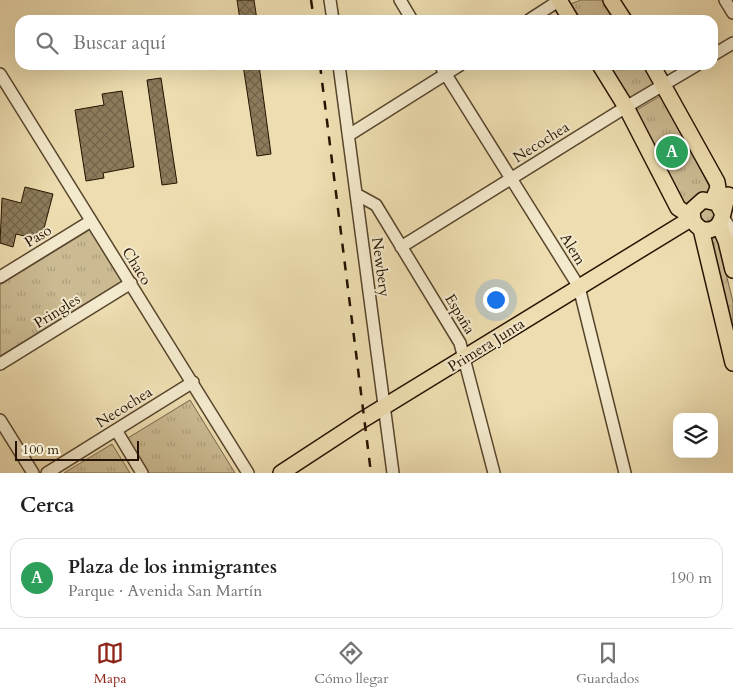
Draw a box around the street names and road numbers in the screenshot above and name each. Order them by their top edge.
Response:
street label: Necochea [509,117,573,167]
street label: Paso [21,220,55,252]
street label: Alem [556,229,591,269]
street label: Newbery [367,236,395,298]
street label: Chaco [118,243,156,289]
street label: Pringles [30,289,84,333]
street label: España [440,290,480,338]
street label: Primera Junta [444,313,529,377]
street label: Necochea [92,382,156,432]

